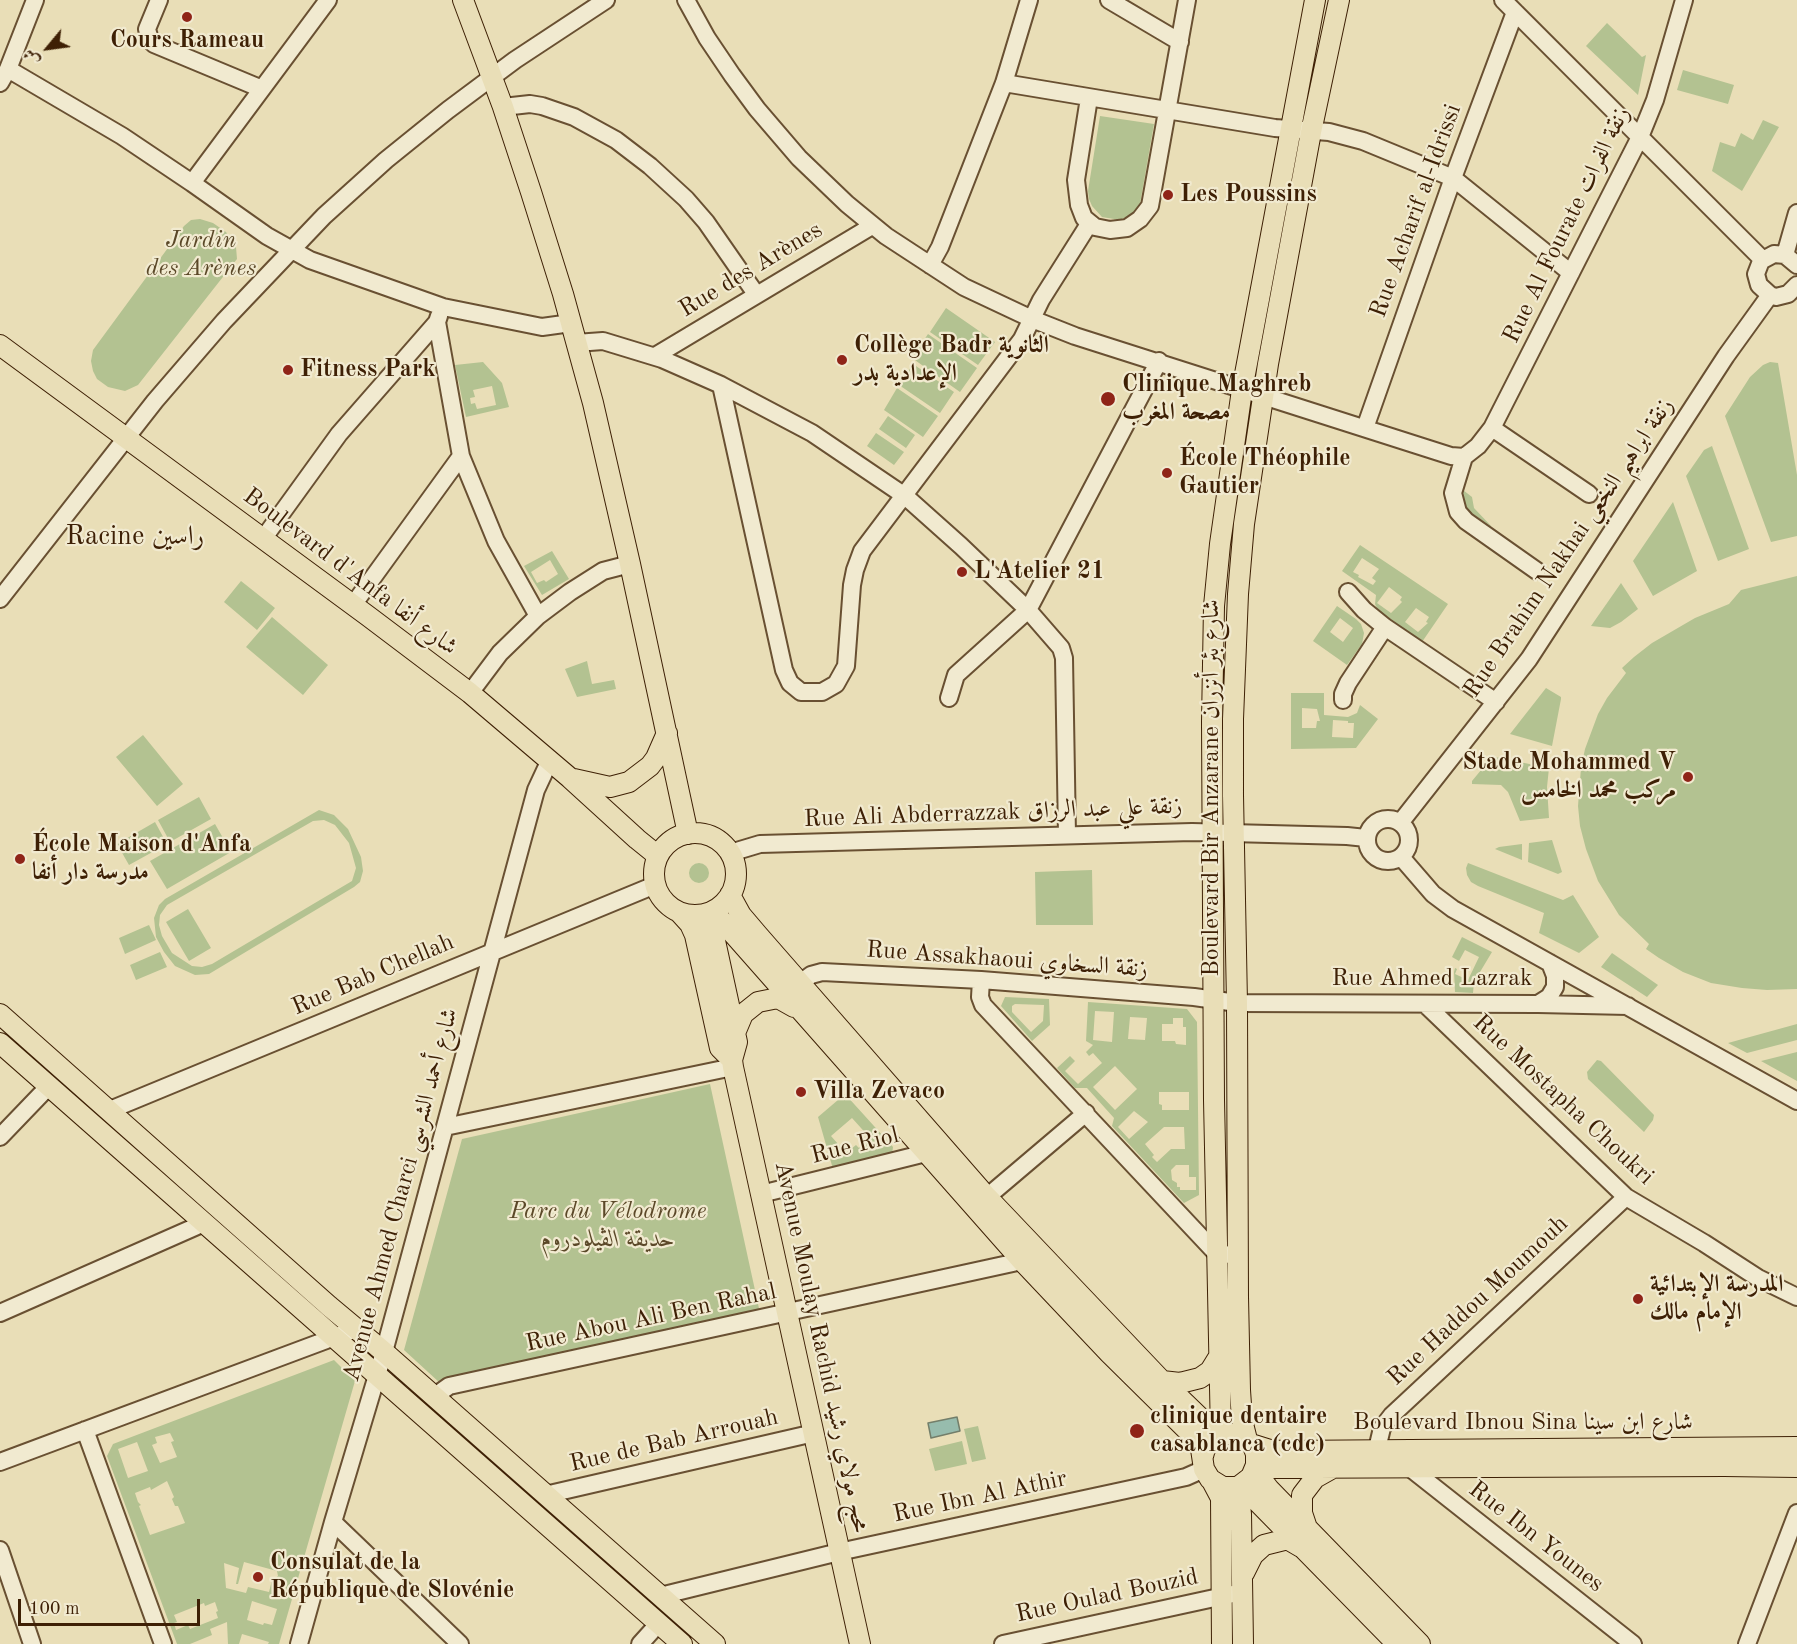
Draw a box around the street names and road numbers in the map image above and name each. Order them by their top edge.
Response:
street label: Rue Acharif al-Idrissi [1364,100,1468,322]
street label: Rue Al Fourate زنقة الفرات [1497,102,1637,348]
street label: Rue des Arènes [674,216,828,324]
street label: Rue Brahim Nakhai زنقة ابراهيم النخعي [1458,393,1680,703]
street label: Boulevard d'Anfa شارع أنفا [237,482,463,662]
street label: Boulevard Bir Anzarane شارع بئر أنزران [1198,599,1226,977]
street label: Rue Ali Abderrazzak زنقة علي عبد الرزاق [803,792,1183,834]
street label: Rue Bab Chellah [288,928,458,1022]
street label: Rue Assakhaoui زنقة السخاوي [865,936,1149,984]
street label: Rue Ahmed Lazrak [1331,965,1533,993]
street label: Avenue Ahmed Charci شارع أحمد الشرسي [337,1005,465,1385]
street label: Rue Mostapha Choukri [1466,1009,1660,1191]
street label: Rue Riol [808,1121,902,1171]
street label: Avenue Moulay Rachid محج مولاي رشيد [768,1159,874,1535]
street label: Rue Haddou Moumouh [1382,1210,1574,1392]
street label: Rue Abou Ali Ben Rahal [523,1277,779,1359]
street label: Rue de Bab Arrouah [567,1403,781,1479]
street label: Boulevard Ibnou Sina شارع ابن سينا [1353,1409,1693,1437]
street label: Rue Ibn Al Athir [891,1465,1069,1529]
street label: Rue Ibn Younes [1462,1475,1610,1599]
street label: Rue Oulad Bouzid [1013,1563,1201,1629]

